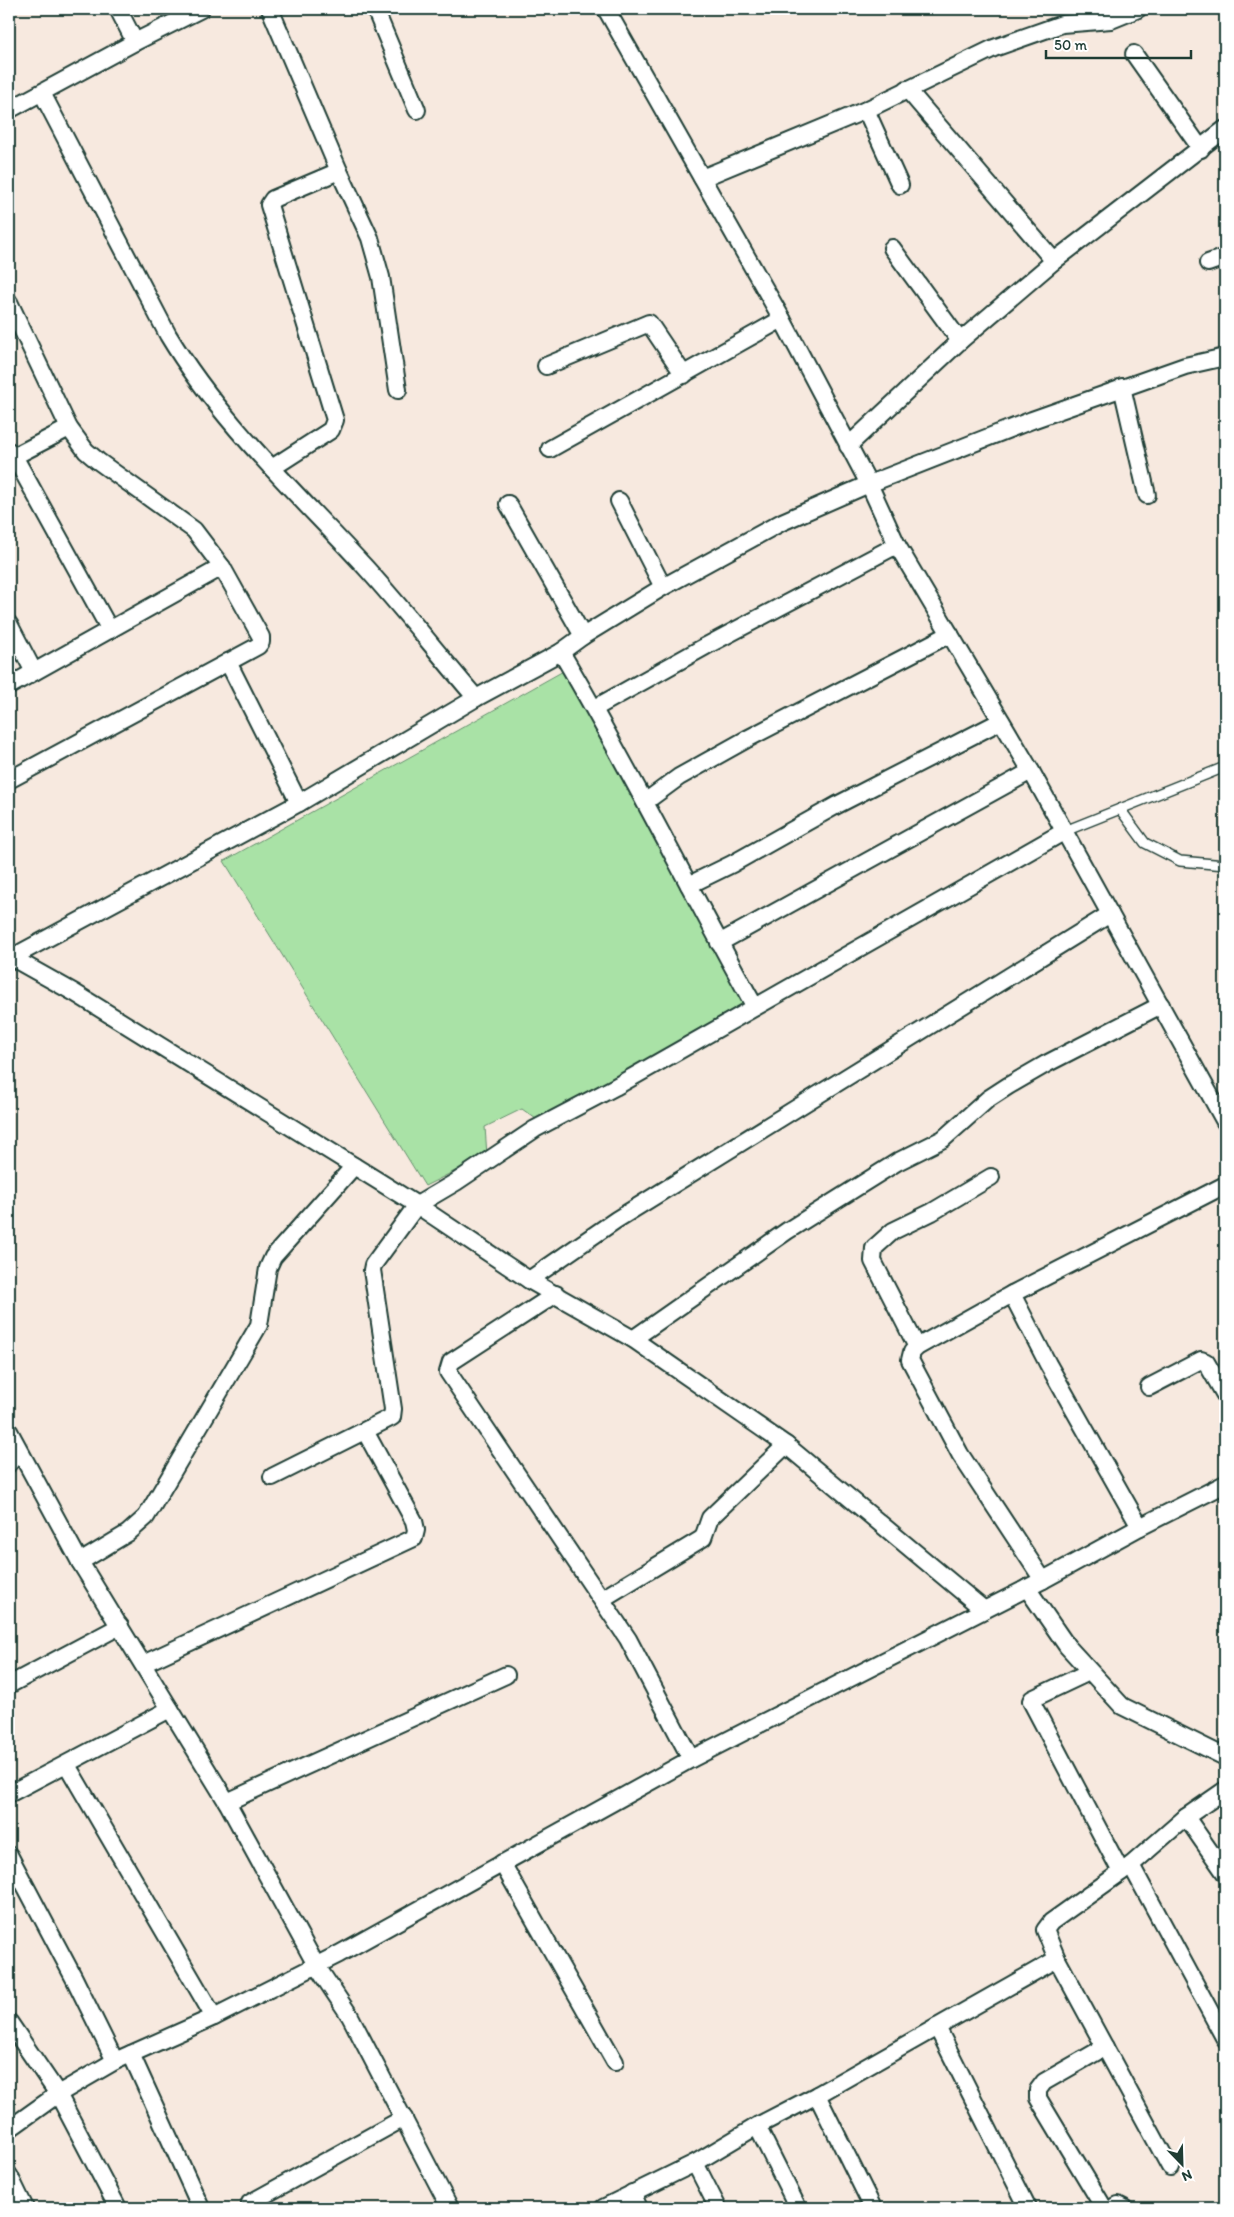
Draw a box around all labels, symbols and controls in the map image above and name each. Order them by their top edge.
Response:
scale bar [1046,28,1192,60]
text: 50 m [1054,36,1087,54]
north arrow [1156,2140,1206,2190]
text: N [1179,2166,1195,2185]

